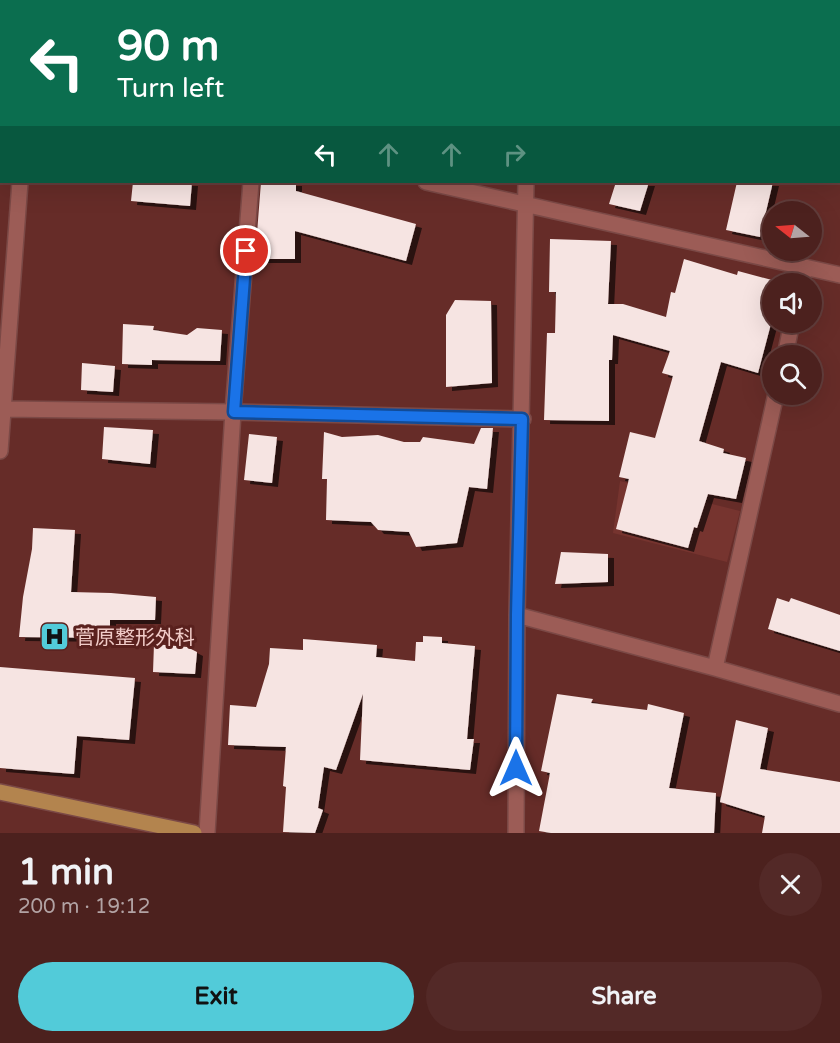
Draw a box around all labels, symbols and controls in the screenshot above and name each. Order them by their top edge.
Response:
text: 90 m [117,21,219,72]
icon: left [18,24,96,102]
text: Turn left [117,72,224,105]
icon: left [309,138,342,171]
icon: ahead [372,138,405,171]
icon: ahead [435,138,468,171]
icon: right [498,138,531,171]
north arrow [762,201,822,261]
map controls [762,201,822,405]
pin [220,225,271,276]
icon: arrive [229,234,262,267]
button: sound [762,273,822,333]
button: search [762,345,822,405]
hospital icon: 菅原整形外科 [38,621,70,653]
place label: 菅原整形外科 [75,626,195,650]
position arrow [484,736,548,800]
text: 1 min [18,851,114,894]
button: close [759,853,822,916]
text: 200 m · 19:12 [18,895,150,919]
button: Exit [18,962,414,1031]
button: Share [426,962,822,1031]

